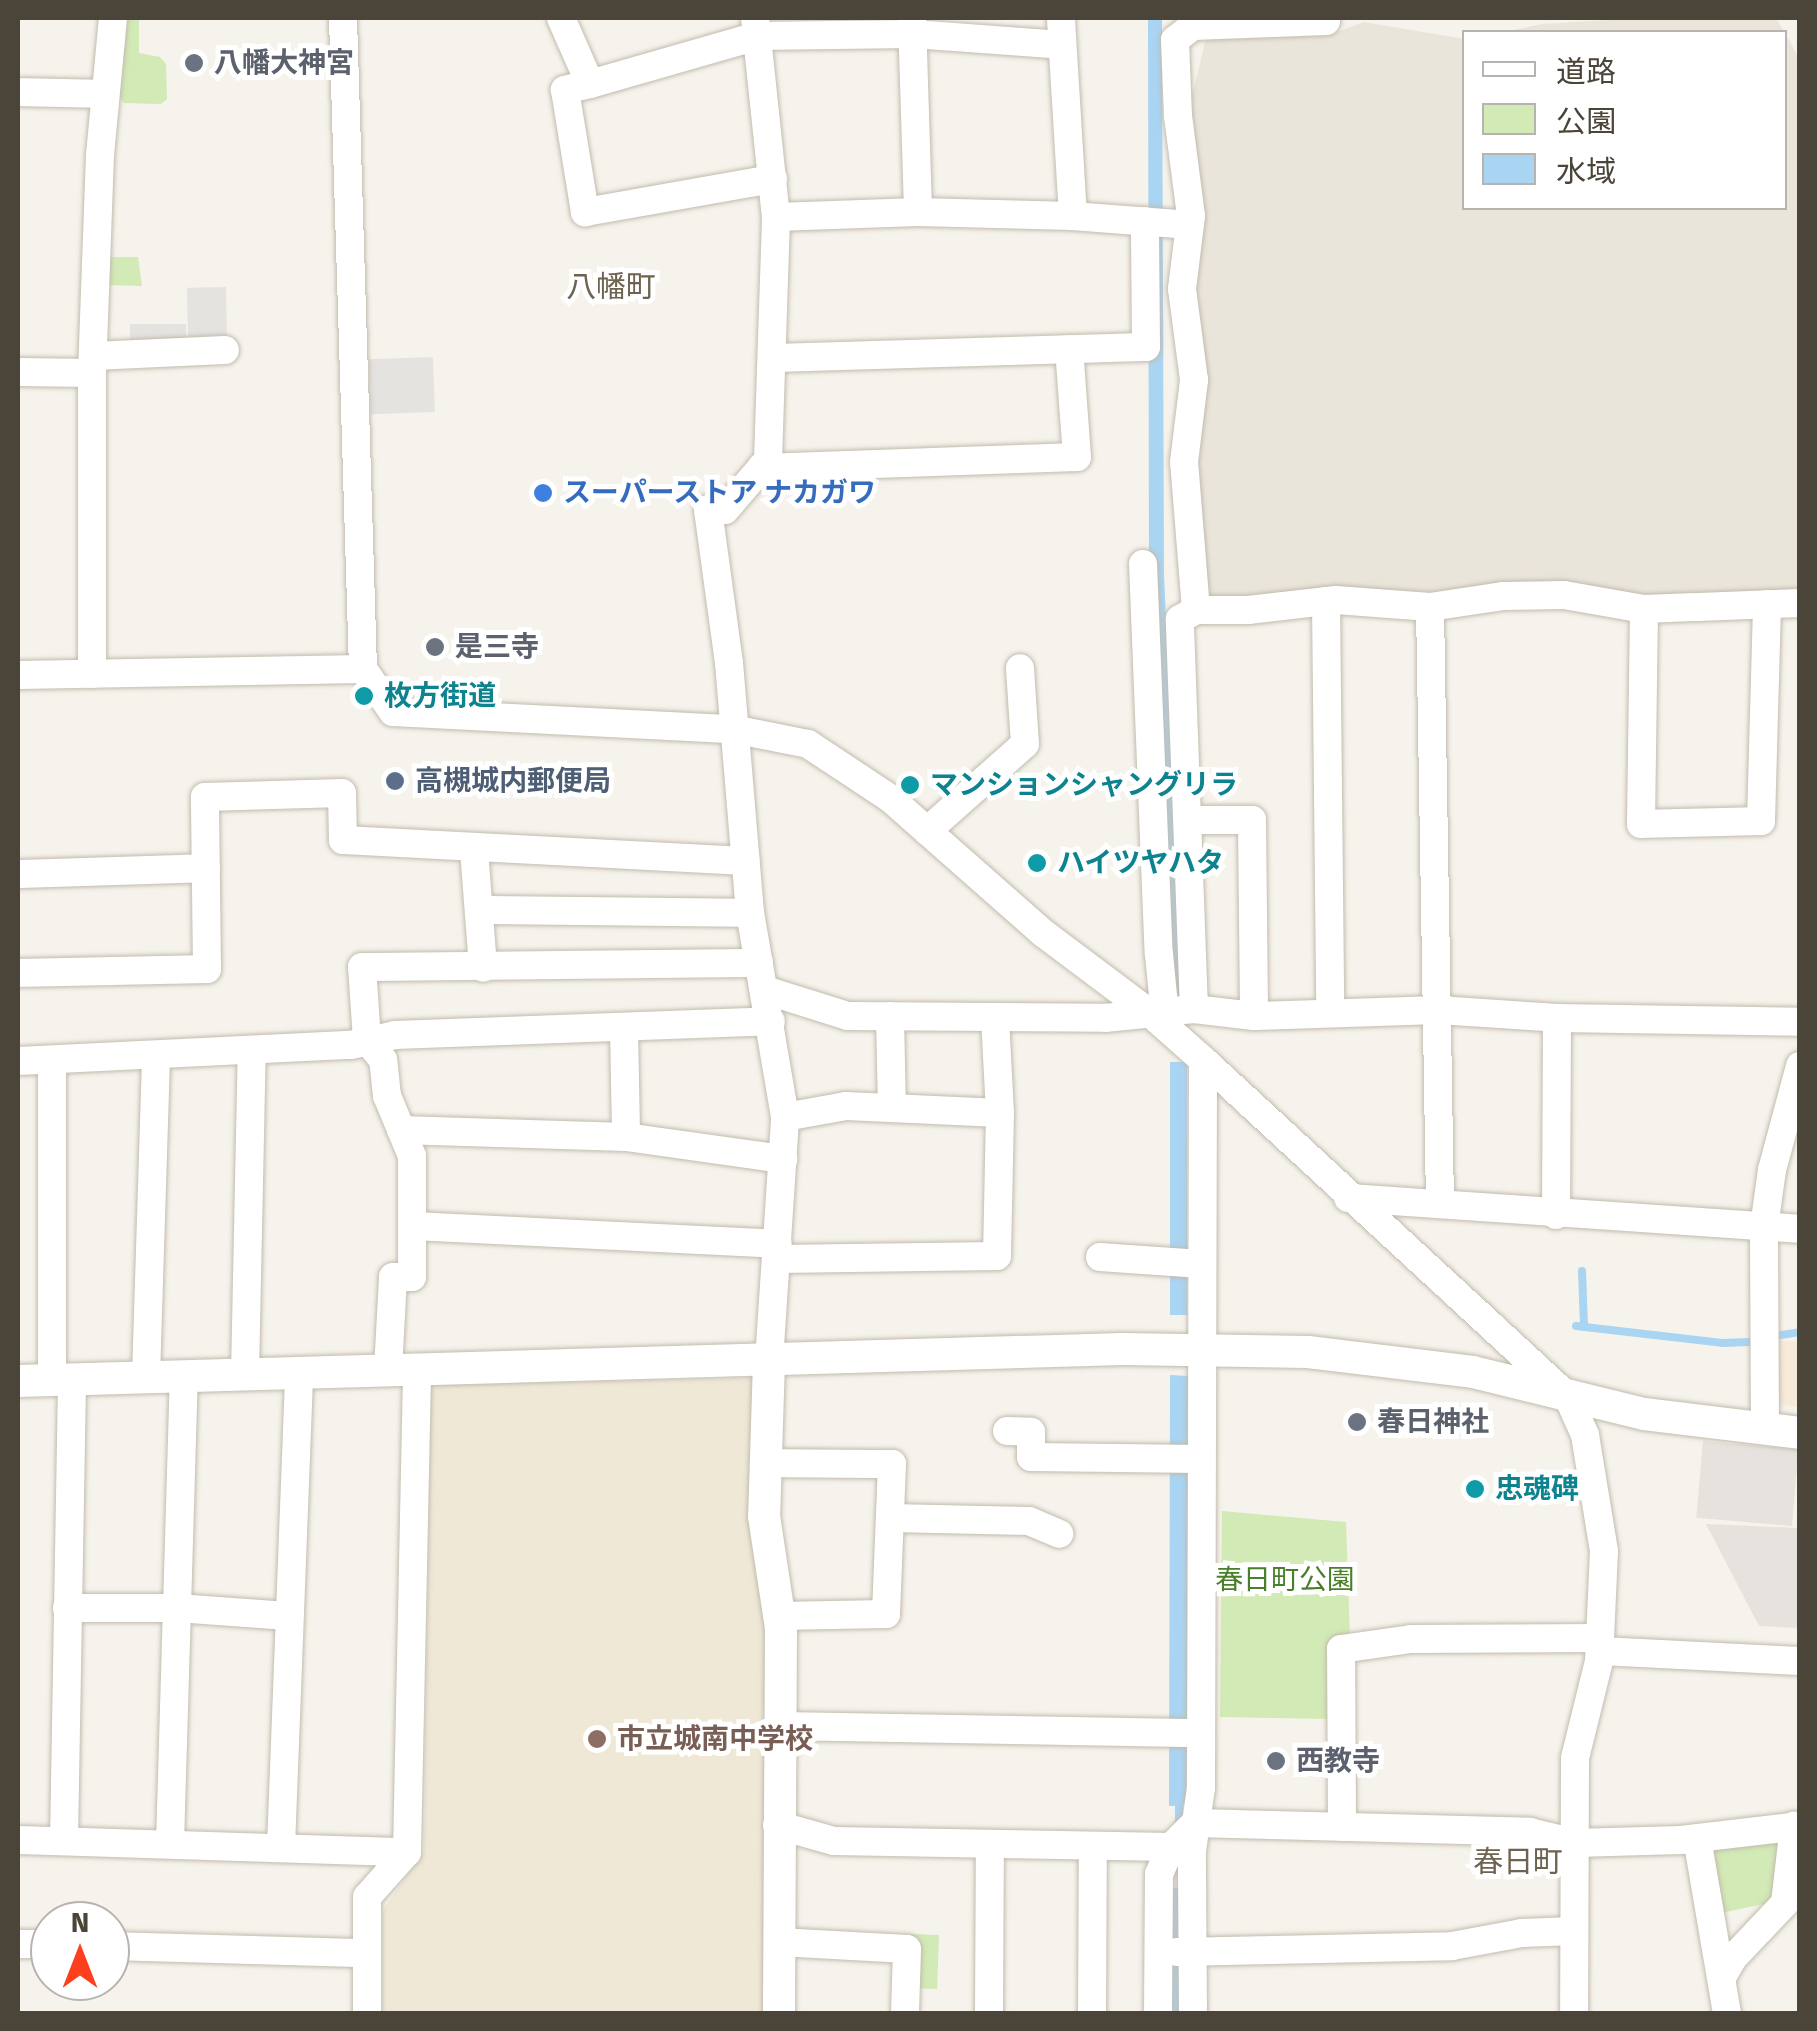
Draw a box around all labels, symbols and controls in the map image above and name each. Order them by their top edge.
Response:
legend [1462,30,1787,210]
place label: 八幡大神宮 [214,46,354,80]
marker: 八幡大神宮 [183,52,205,74]
text: 道路 [1556,54,1616,90]
text: 公園 [1556,104,1616,140]
text: 水域 [1556,154,1616,190]
district label: 八幡町 [566,269,656,305]
place label: スーパーストア ナカガワ [563,476,878,510]
marker: スーパーストア ナカガワ [532,482,554,504]
place label: 是三寺 [455,630,539,664]
marker: 是三寺 [424,636,446,658]
place label: 枚方街道 [384,679,496,713]
marker: 枚方街道 [353,685,375,707]
place label: 高槻城内郵便局 [415,764,611,798]
place label: マンションシャングリラ [930,768,1238,802]
marker: 高槻城内郵便局 [384,770,406,792]
marker: マンションシャングリラ [899,774,921,796]
place label: ハイツヤハタ [1057,846,1225,880]
marker: ハイツヤハタ [1026,852,1048,874]
place label: 春日神社 [1377,1405,1489,1439]
marker: 春日神社 [1346,1411,1368,1433]
place label: 忠魂碑 [1495,1472,1579,1506]
marker: 忠魂碑 [1464,1478,1486,1500]
park label: 春日町公園 [1215,1563,1355,1597]
place label: 市立城南中学校 [617,1722,813,1756]
marker: 市立城南中学校 [586,1728,608,1750]
place label: 西教寺 [1296,1744,1380,1778]
marker: 西教寺 [1265,1750,1287,1772]
district label: 春日町 [1473,1844,1563,1880]
north arrow [30,1901,130,2001]
text: N [71,1906,89,1939]

